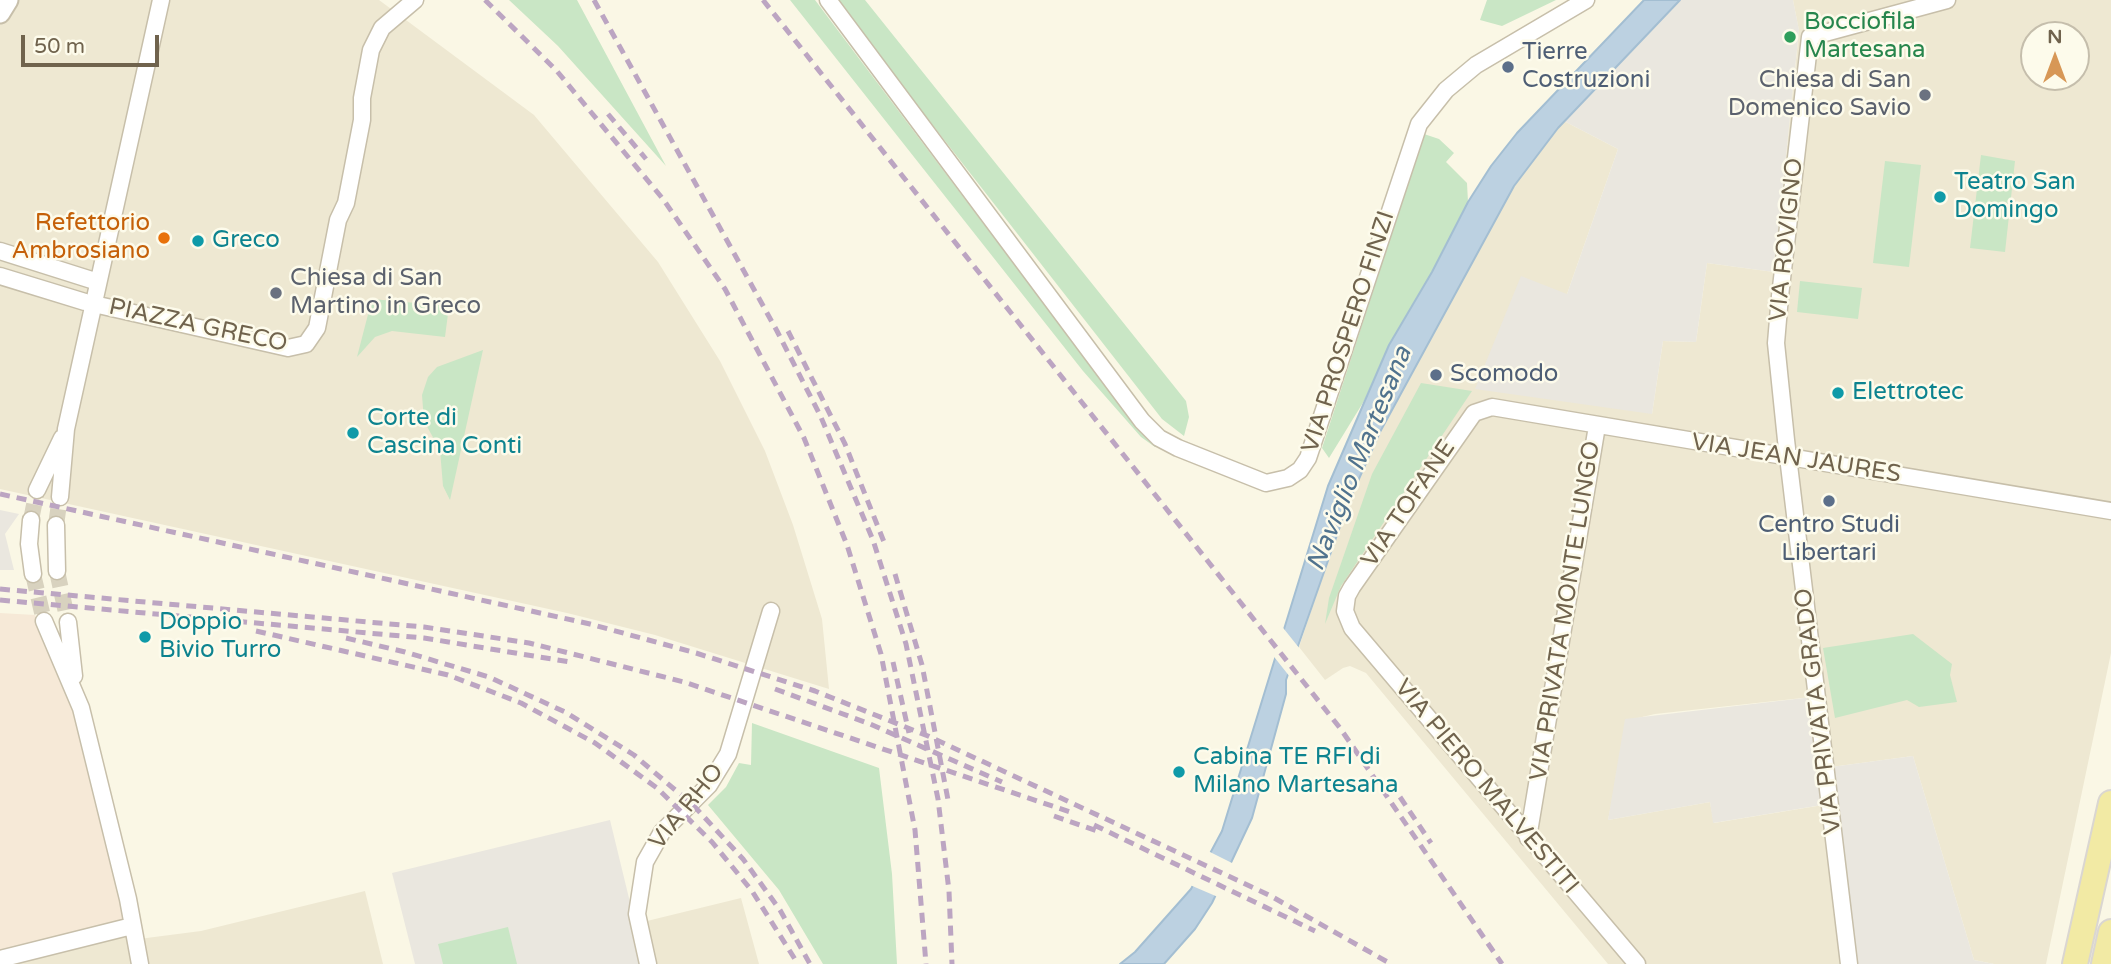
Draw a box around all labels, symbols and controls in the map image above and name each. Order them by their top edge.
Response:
place label: Bocciofila Martesana [1804,9,1926,65]
scale bar [24,21,163,65]
north arrow [2020,21,2090,91]
text: N [2047,26,2063,48]
marker: Bocciofila Martesana [1782,29,1798,45]
text: 50 m [34,34,85,59]
place label: Tierre Costruzioni [1522,39,1650,95]
marker: Tierre Costruzioni [1500,59,1516,75]
place label: Chiesa di San Domenico Savio [1728,67,1911,123]
marker: Chiesa di San Domenico Savio [1917,87,1933,103]
street label: VIA ROVIGNO [1764,157,1810,323]
place label: Teatro San Domingo [1954,169,2076,225]
marker: Teatro San Domingo [1932,189,1948,205]
street label: VIA PROSPERO FINZI [1296,208,1402,456]
place label: Refettorio Ambrosiano [11,210,150,266]
place label: Greco [212,227,280,255]
marker: Refettorio Ambrosiano [156,230,172,246]
marker: Greco [190,233,206,249]
place label: Chiesa di San Martino in Greco [290,265,481,321]
marker: Chiesa di San Martino in Greco [268,285,284,301]
street label: PIAZZA GRECO [106,293,290,359]
water label: Naviglio Martesana [1301,342,1419,576]
place label: Scomodo [1450,361,1558,389]
marker: Scomodo [1428,367,1444,383]
place label: Elettrotec [1852,379,1964,407]
marker: Elettrotec [1830,385,1846,401]
place label: Corte di Cascina Conti [367,405,522,461]
marker: Corte di Cascina Conti [345,425,361,441]
street label: VIA JEAN JAURES [1689,428,1903,490]
street label: VIA TOFANE [1356,435,1462,573]
street label: VIA PRIVATA MONTE LUNGO [1525,439,1607,783]
marker: Centro Studi Libertari [1821,493,1837,509]
place label: Centro Studi Libertari [1758,512,1900,568]
street label: VIA PRIVATA GRADO [1790,586,1848,836]
place label: Doppio Bivio Turro [159,609,281,665]
marker: Doppio Bivio Turro [137,629,153,645]
street label: VIA PIERO MALVESTITI [1388,674,1584,900]
place label: Cabina TE RFI di Milano Martesana [1193,744,1398,800]
street label: VIA RHO [644,758,730,856]
marker: Cabina TE RFI di Milano Martesana [1171,764,1187,780]

